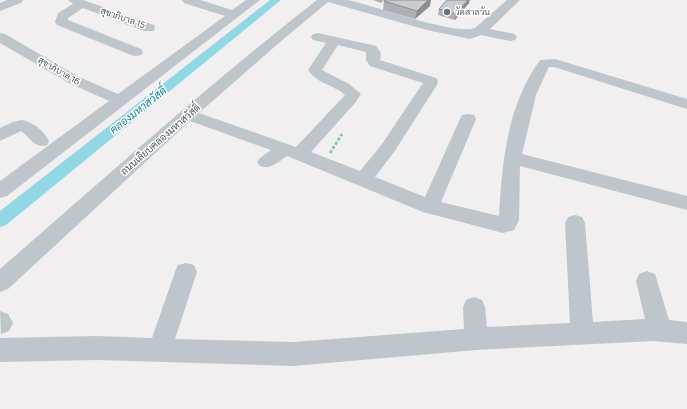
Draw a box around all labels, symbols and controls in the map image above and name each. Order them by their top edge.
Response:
street label: สุขาภิบาล 15 [99,5,147,31]
place label: วัดสาลวัน [455,6,490,17]
marker: วัดสาลวัน [442,7,452,17]
street label: สุขาภิบาล 16 [36,54,82,88]
water label: คลองมหาสวัสดิ์ [104,79,170,136]
street label: ถนนเลียบคลองมหาสวัสดิ์ [116,99,202,177]

